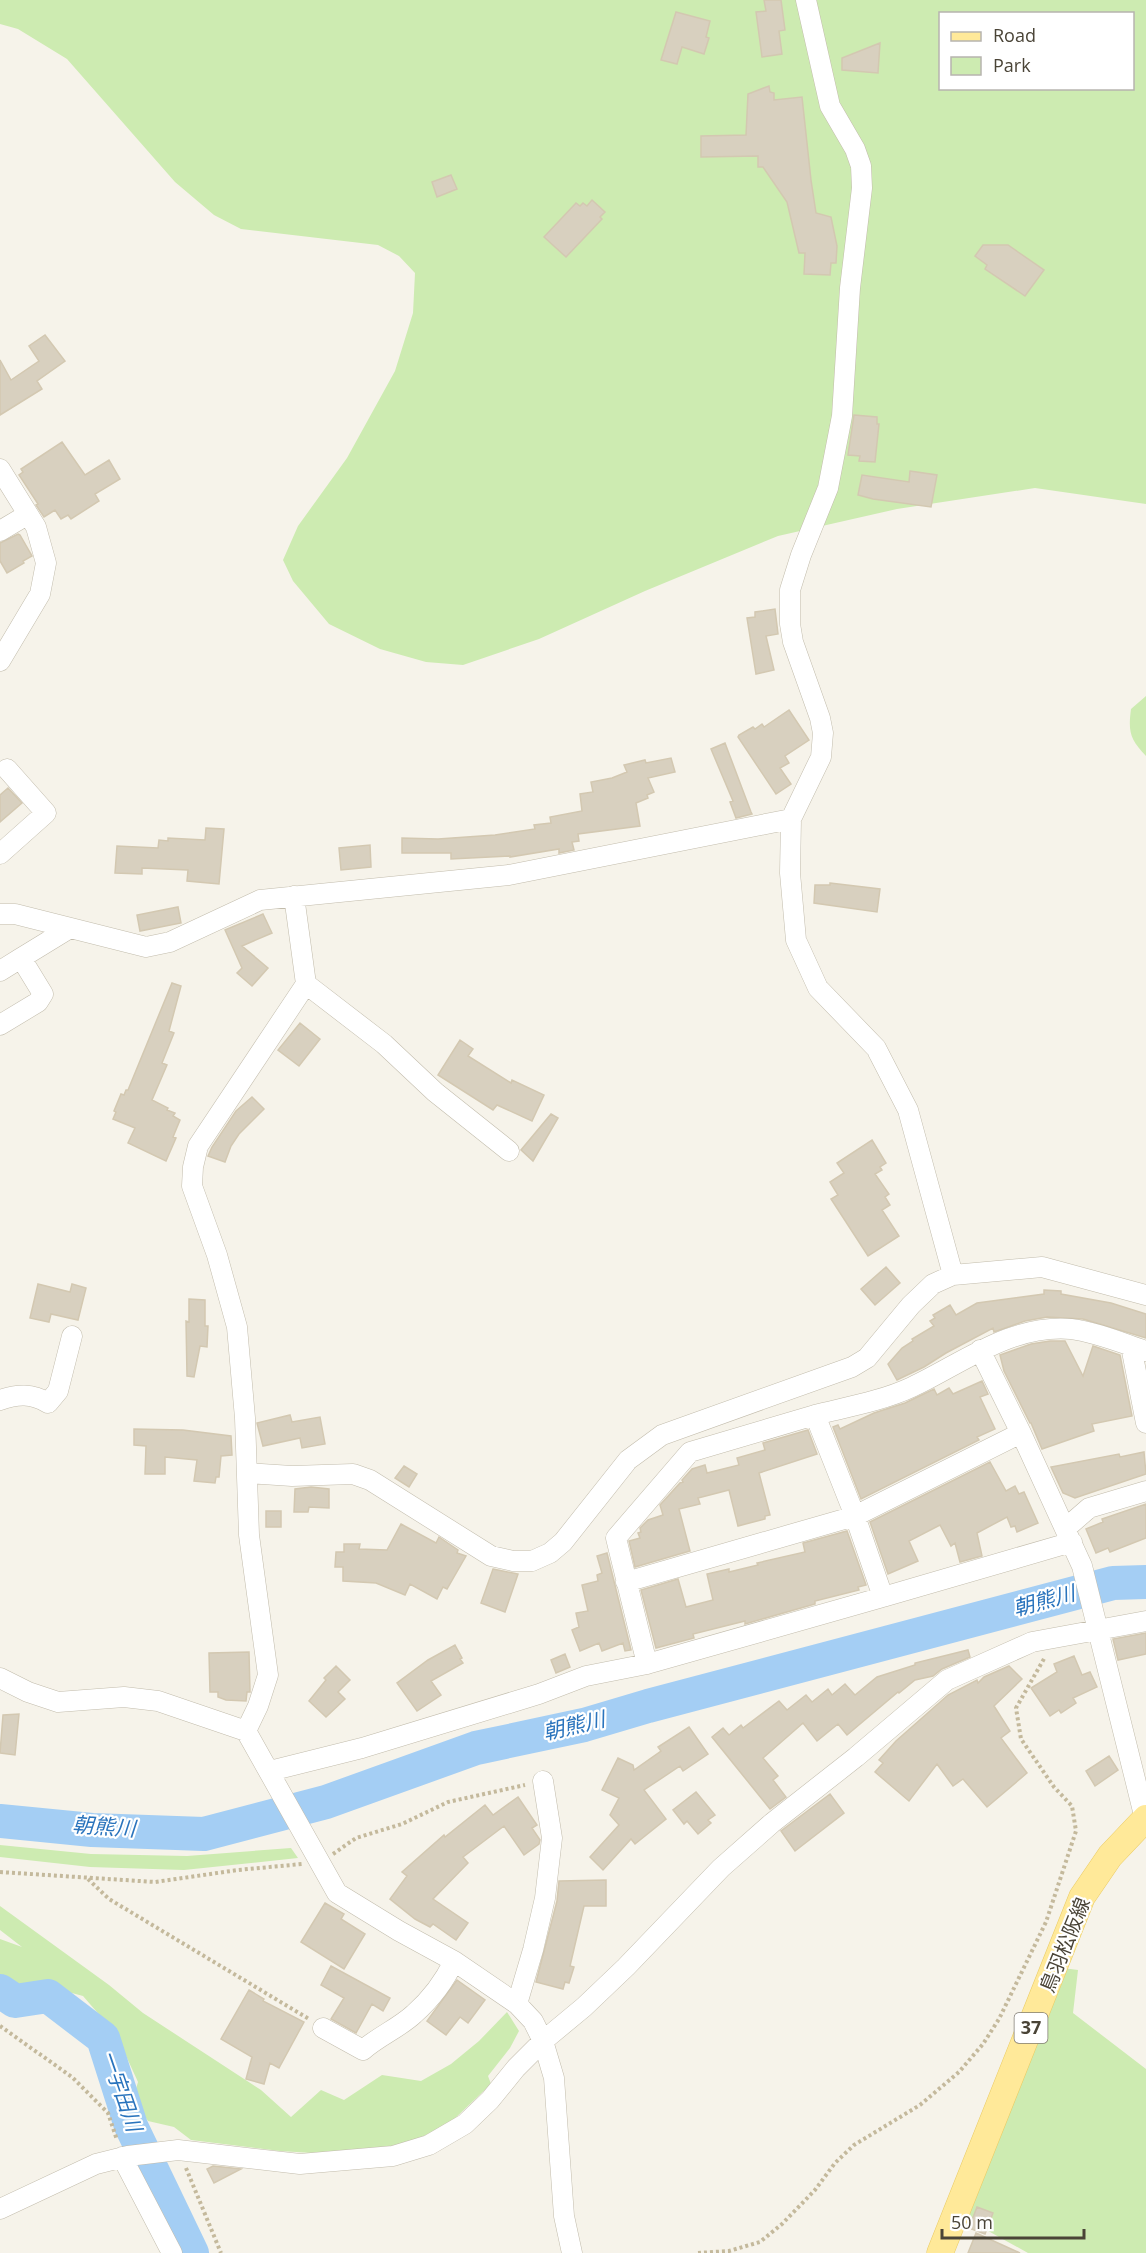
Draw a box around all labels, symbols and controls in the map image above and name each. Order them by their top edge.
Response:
legend [939,12,1134,90]
text: Road [993,23,1036,47]
text: Park [993,53,1031,77]
water label: 朝熊川 [1010,1578,1080,1622]
water label: 朝熊川 [540,1704,610,1746]
water label: 朝熊川 [72,1810,138,1842]
street label: 鳥羽松阪線 [1033,1893,1096,1996]
road number: 37 [1014,2013,1048,2043]
water label: 一宇田川 [95,2046,150,2137]
scale bar [942,2202,1084,2240]
text: 50 m [951,2210,993,2234]

